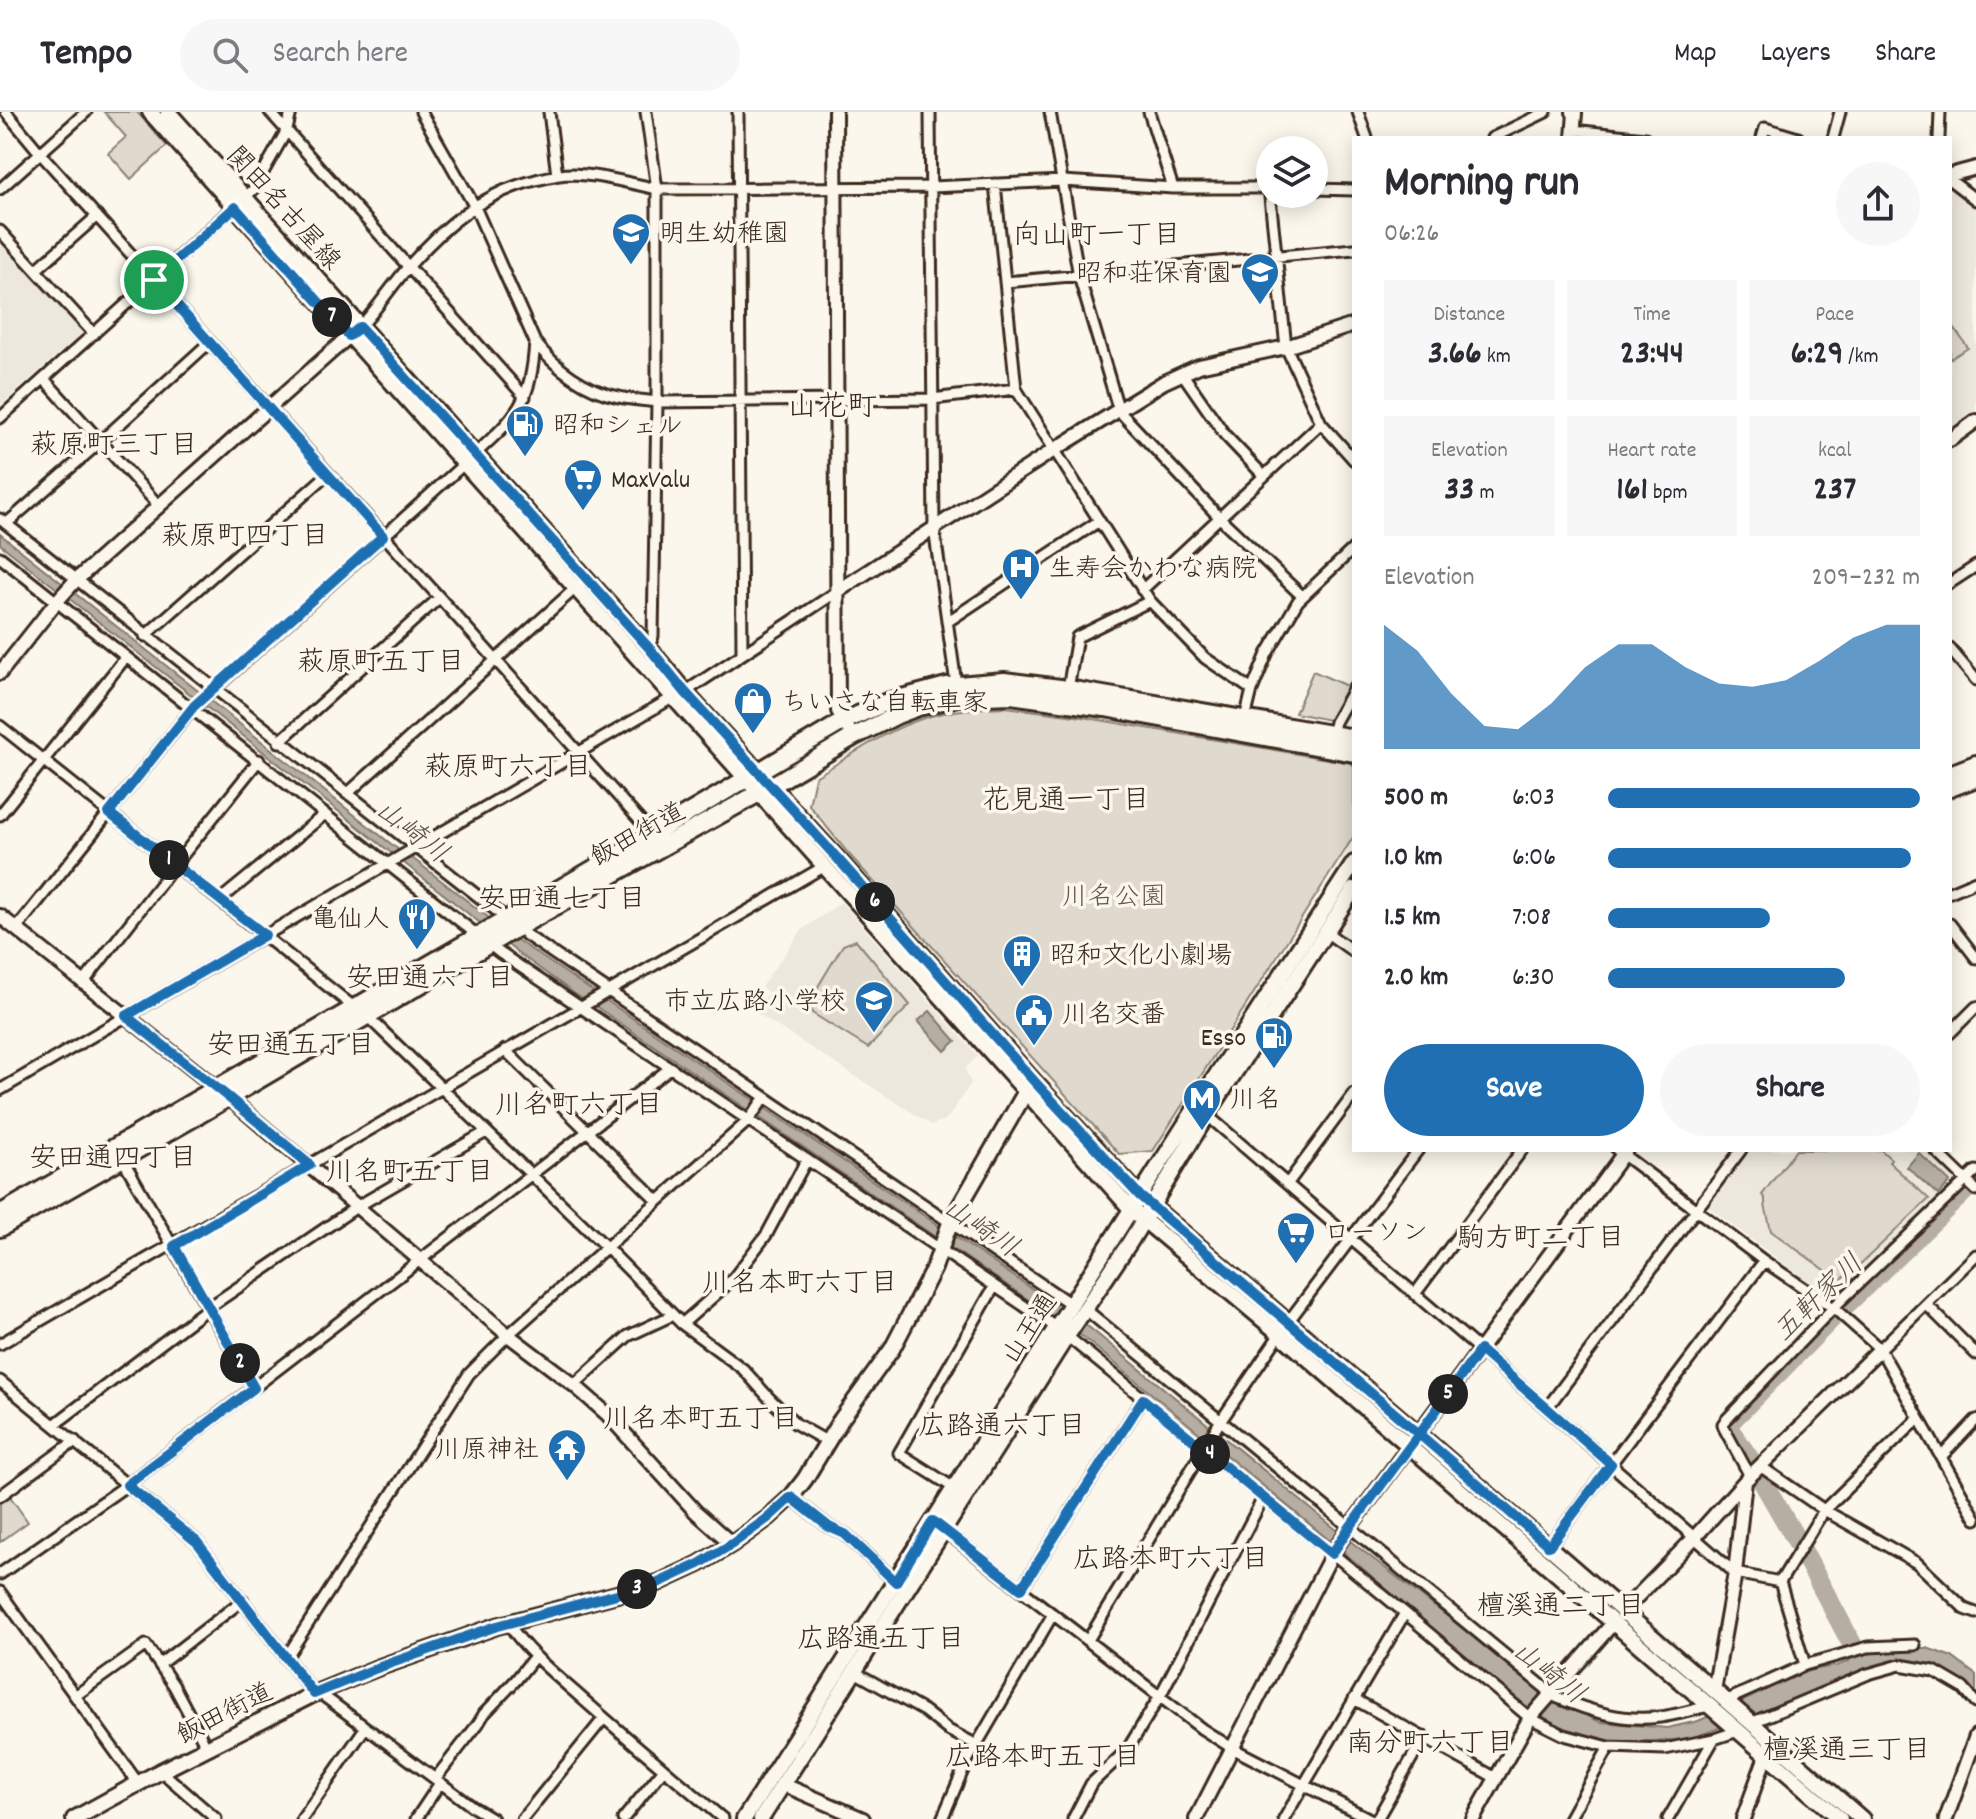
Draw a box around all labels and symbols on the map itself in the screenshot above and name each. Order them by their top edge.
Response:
street label: 関田名古屋線 [216,139,348,280]
school or university icon: 明生幼稚園 [610,211,652,266]
place label: 明生幼稚園 [659,217,789,254]
district label: 向山町一丁目 [1013,218,1181,258]
pin [120,246,188,314]
school or university icon: 昭和荘保育園 [1239,251,1281,306]
place label: 昭和荘保育園 [1076,257,1232,294]
pin: 7 [312,297,352,337]
district label: 山花町 [787,388,877,431]
fuel station icon: 昭和シェル [504,403,546,458]
place label: 昭和シェル [553,409,683,446]
district label: 萩原町三丁目 [30,428,198,468]
supermarket icon: MaxValu [562,457,604,512]
place label: MaxValu [611,463,690,500]
district label: 萩原町四丁目 [161,519,329,559]
hospital icon: 生寿会かわな病院 [1000,546,1042,601]
place label: 生寿会かわな病院 [1049,552,1257,589]
district label: 萩原町五丁目 [297,645,465,685]
shop icon: ちいさな自転車家 [732,680,774,735]
place label: ちいさな自転車家 [781,686,988,723]
district label: 萩原町六丁目 [424,750,592,790]
district label: 花見通一丁目 [982,783,1150,823]
water label: 山崎川 [365,792,455,876]
street label: 飯田街道 [584,795,693,877]
pin: 1 [149,840,189,880]
park label: 川名公園 [1062,880,1166,917]
district label: 安田通七丁目 [478,882,646,922]
pin: 6 [855,882,895,922]
restaurant icon: 亀仙人 [396,896,438,951]
place label: 亀仙人 [311,902,389,939]
building icon: 昭和文化小劇場 [1001,933,1043,988]
place label: 昭和文化小劇場 [1050,939,1232,976]
district label: 安田通六丁目 [346,961,514,1001]
school or university icon: 市立広路小学校 [853,979,895,1034]
place label: 市立広路小学校 [664,985,846,1022]
public building icon: 川名交番 [1013,992,1055,1047]
place label: 川名交番 [1062,998,1166,1035]
fuel station icon: Esso [1253,1015,1295,1070]
place label: Esso [1201,1021,1246,1058]
district label: 安田通五丁目 [207,1028,375,1068]
metro station icon: 川名 [1181,1077,1223,1132]
place label: 川名 [1230,1083,1282,1120]
district label: 川名町六丁目 [495,1088,663,1128]
district label: 安田通四丁目 [29,1141,197,1181]
district label: 川名町五丁目 [326,1155,494,1195]
water label: 山崎川 [933,1190,1025,1270]
supermarket icon: ローソン [1275,1210,1317,1265]
place label: ローソン [1324,1216,1428,1253]
district label: 駒方町二丁目 [1457,1221,1625,1261]
water label: 五軒家川 [1766,1246,1875,1353]
district label: 川名本町六丁目 [702,1266,898,1306]
street label: 山王通 [994,1287,1068,1373]
pin: 2 [220,1343,260,1383]
pin: 5 [1428,1374,1468,1414]
district label: 川名本町五丁目 [603,1402,799,1442]
district label: 広路通六丁目 [918,1409,1086,1449]
temple icon: 川原神社 [546,1427,588,1482]
place label: 川原神社 [435,1433,539,1470]
pin: 4 [1190,1434,1230,1474]
district label: 広路本町六丁目 [1073,1542,1269,1582]
pin: 3 [617,1569,657,1609]
district label: 檀溪通二丁目 [1477,1589,1645,1629]
district label: 広路通五丁目 [797,1622,965,1662]
water label: 山崎川 [1502,1633,1592,1717]
street label: 飯田街道 [171,1675,280,1755]
district label: 南分町六丁目 [1346,1726,1514,1766]
district label: 檀溪通三丁目 [1763,1733,1931,1773]
district label: 広路本町五丁目 [945,1740,1141,1780]

